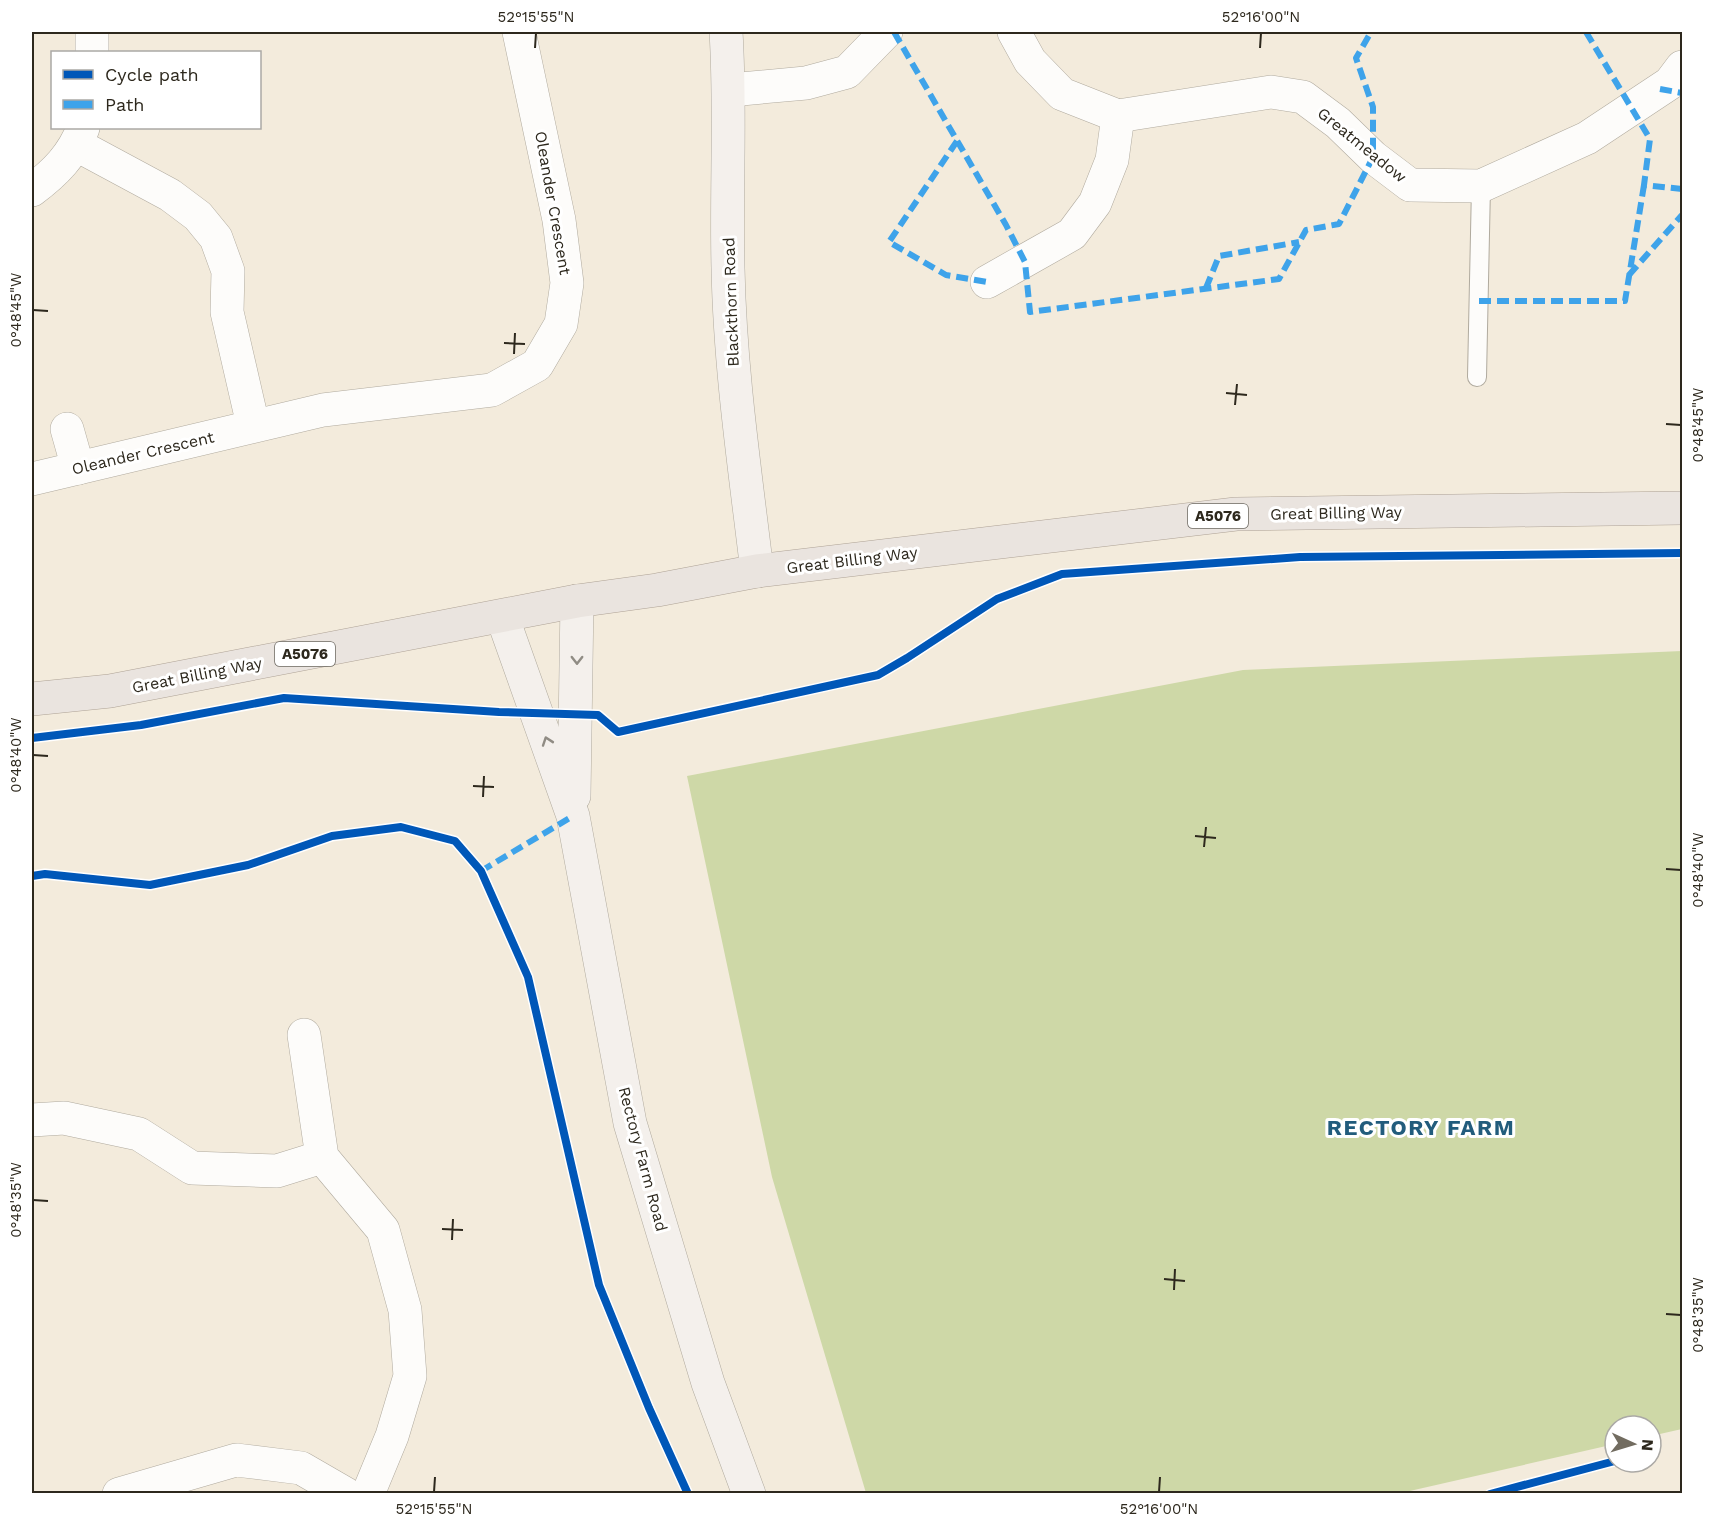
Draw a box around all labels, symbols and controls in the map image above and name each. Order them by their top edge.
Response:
text: 52°15'55"N [498,8,574,26]
text: 52°16'00"N [1222,8,1300,26]
legend [51,51,261,129]
text: Cycle path [105,64,199,85]
text: Path [105,94,145,115]
street label: Greatmeadow [1314,103,1410,187]
street label: Oleander Crescent [531,130,575,277]
street label: Blackthorn Road [719,237,743,367]
text: 0°48'45"W [7,273,25,347]
text: 0°48'45"W [1689,388,1707,462]
street label: Oleander Crescent [70,427,216,479]
street label: Great Billing Way [1270,502,1403,524]
road number: A5076 [1188,504,1248,528]
street label: Great Billing Way [785,542,919,577]
road number: A5076 [275,642,335,666]
street label: Great Billing Way [130,653,264,697]
one-way arrow [571,655,583,664]
text: 0°48'40"W [7,717,25,793]
one-way arrow [541,736,554,746]
text: 0°48'40"W [1689,832,1707,908]
street label: Rectory Farm Road [615,1085,671,1233]
district label: RECTORY FARM [1327,1115,1515,1140]
text: 0°48'35"W [7,1162,25,1238]
text: 0°48'35"W [1689,1277,1707,1353]
north arrow [1603,1414,1663,1474]
text: N [1638,1438,1657,1452]
text: 52°15'55"N [396,1500,472,1518]
text: 52°16'00"N [1120,1500,1198,1518]

